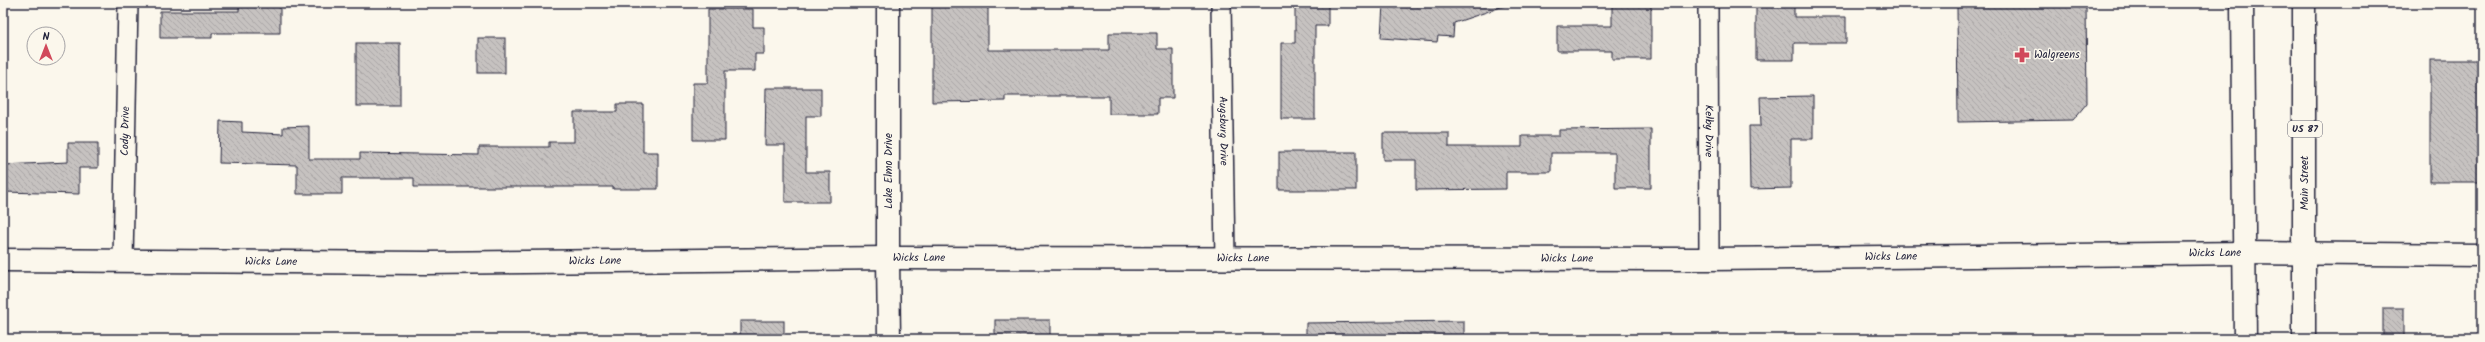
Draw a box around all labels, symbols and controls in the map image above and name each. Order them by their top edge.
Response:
north arrow [26,26,66,66]
text: N [43,28,50,46]
pharmacy icon: Walgreens [2013,46,2031,64]
place label: Walgreens [2034,46,2080,64]
street label: Augsburg Drive [1213,96,1233,166]
street label: Kelby Drive [1699,105,1718,157]
street label: Cody Drive [116,106,135,156]
road number: US 87 [2288,121,2322,137]
street label: Lake Elmo Drive [880,133,898,209]
street label: Main Street [2296,155,2314,210]
street label: Wicks Lane [2189,244,2241,263]
street label: Wicks Lane [1865,248,1917,266]
street label: Wicks Lane [893,249,945,267]
street label: Wicks Lane [1217,249,1269,267]
street label: Wicks Lane [1541,250,1593,268]
street label: Wicks Lane [569,252,621,270]
street label: Wicks Lane [245,253,297,271]

